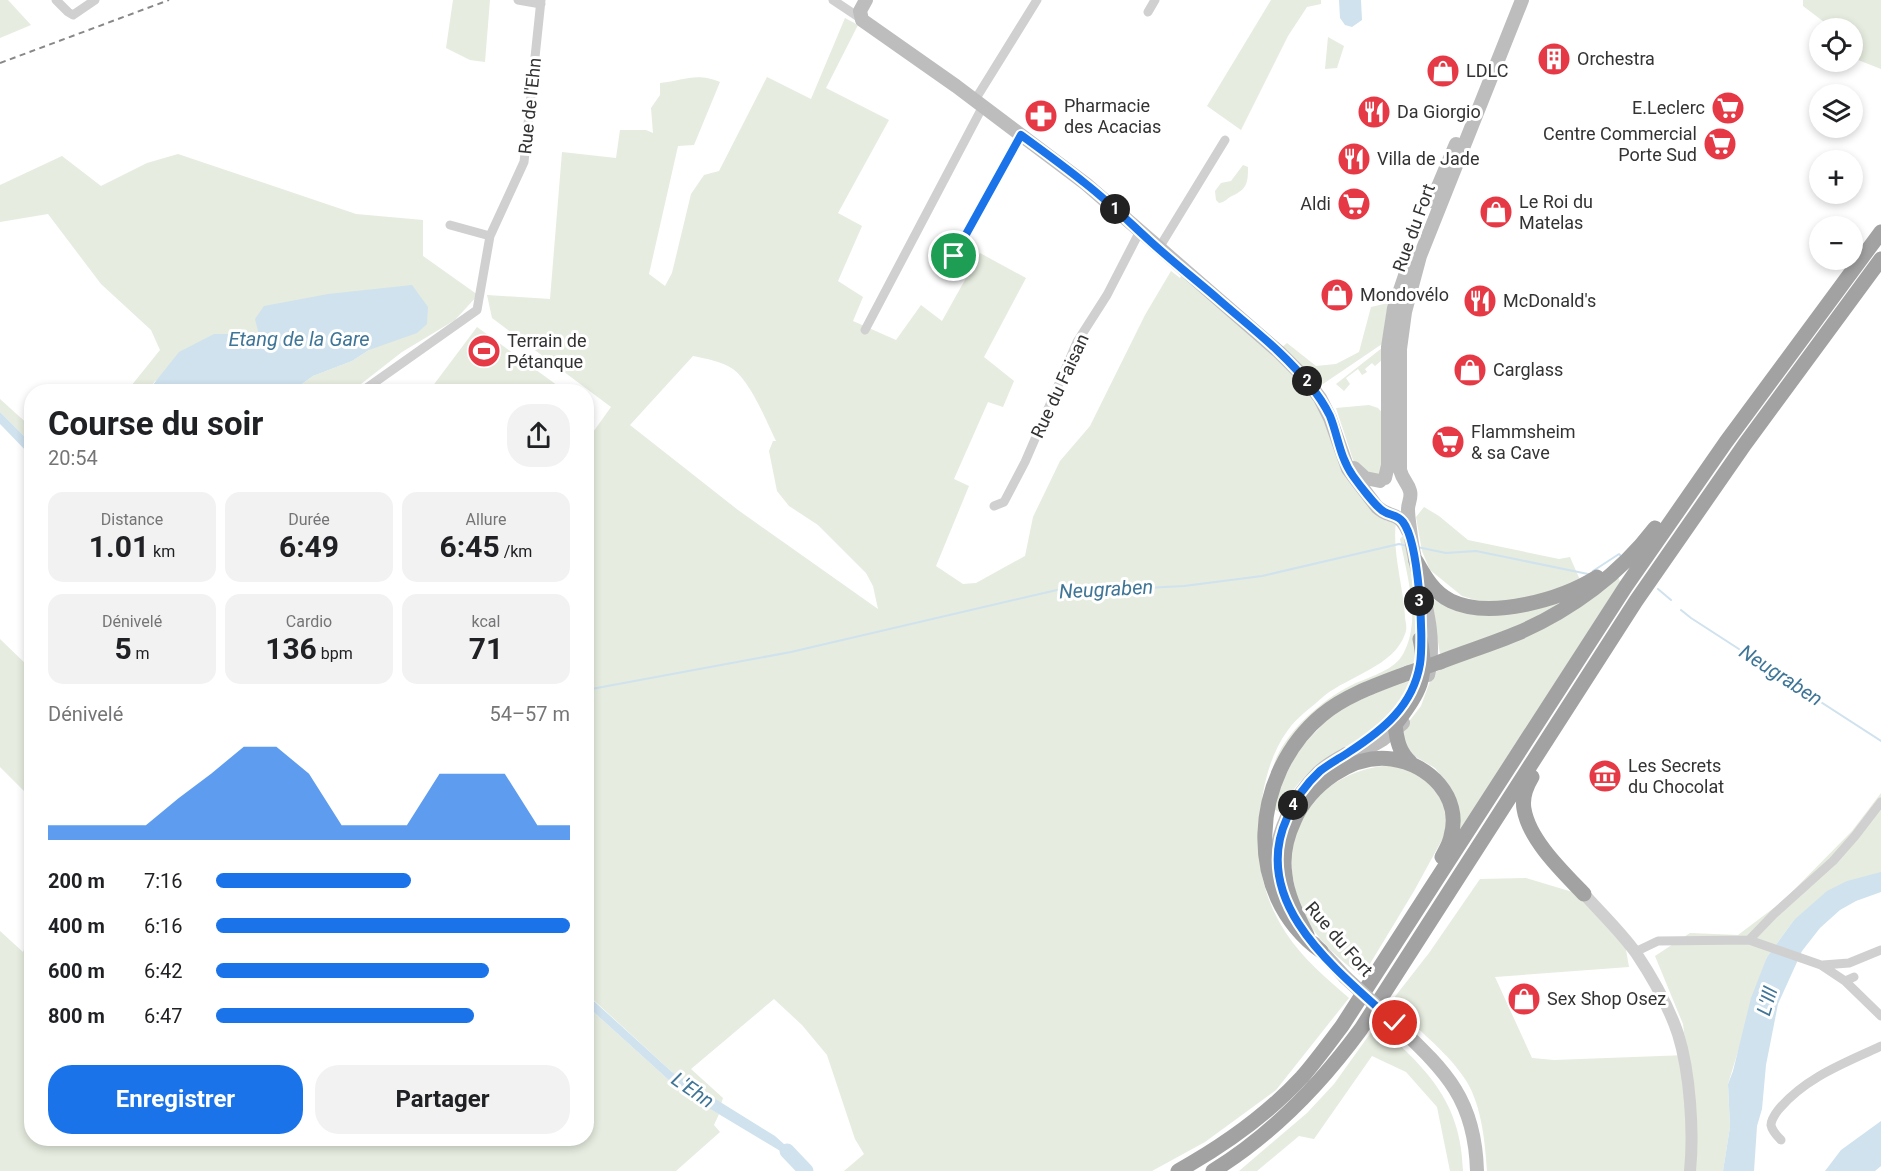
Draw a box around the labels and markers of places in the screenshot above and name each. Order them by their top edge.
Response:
building icon: Orchestra [1536,41,1572,77]
place label: Orchestra [1577,48,1655,69]
shop icon: LDLC [1425,53,1461,89]
place label: LDLC [1466,60,1508,81]
supermarket icon: E.Leclerc [1710,90,1746,126]
restaurant icon: Da Giorgio [1356,94,1392,130]
place label: Pharmacie des Acacias [1064,95,1161,137]
place label: E.Leclerc [1632,97,1705,118]
pharmacy icon: Pharmacie des Acacias [1023,98,1059,134]
place label: Da Giorgio [1397,101,1481,122]
place label: Centre Commercial Porte Sud [1543,123,1697,165]
supermarket icon: Centre Commercial Porte Sud [1702,126,1738,162]
restaurant icon: Villa de Jade [1336,141,1372,177]
place label: Villa de Jade [1377,148,1479,169]
supermarket icon: Aldi [1336,186,1372,222]
place label: Le Roi du Matelas [1519,191,1593,233]
place label: Aldi [1300,193,1331,214]
pin: 1 [1100,194,1130,224]
shop icon: Le Roi du Matelas [1478,194,1514,230]
pin [928,230,979,281]
shop icon: Mondovélo [1319,277,1355,313]
restaurant icon: McDonald's [1462,283,1498,319]
place label: Mondovélo [1360,284,1449,305]
place label: McDonald's [1503,290,1596,311]
place label: Terrain de Pétanque [507,330,587,372]
sports icon: Terrain de Pétanque [466,333,502,369]
shop icon: Carglass [1452,352,1488,388]
place label: Carglass [1493,359,1563,380]
pin: 2 [1292,366,1322,396]
place label: Flammsheim & sa Cave [1471,421,1576,463]
supermarket icon: Flammsheim & sa Cave [1430,424,1466,460]
pin: 3 [1404,586,1434,616]
place label: Les Secrets du Chocolat [1628,755,1724,797]
museum icon: Les Secrets du Chocolat [1587,758,1623,794]
pin: 4 [1278,790,1308,820]
shop icon: Sex Shop Osez [1506,981,1542,1017]
place label: Sex Shop Osez [1547,988,1666,1009]
pin [1369,997,1420,1048]

